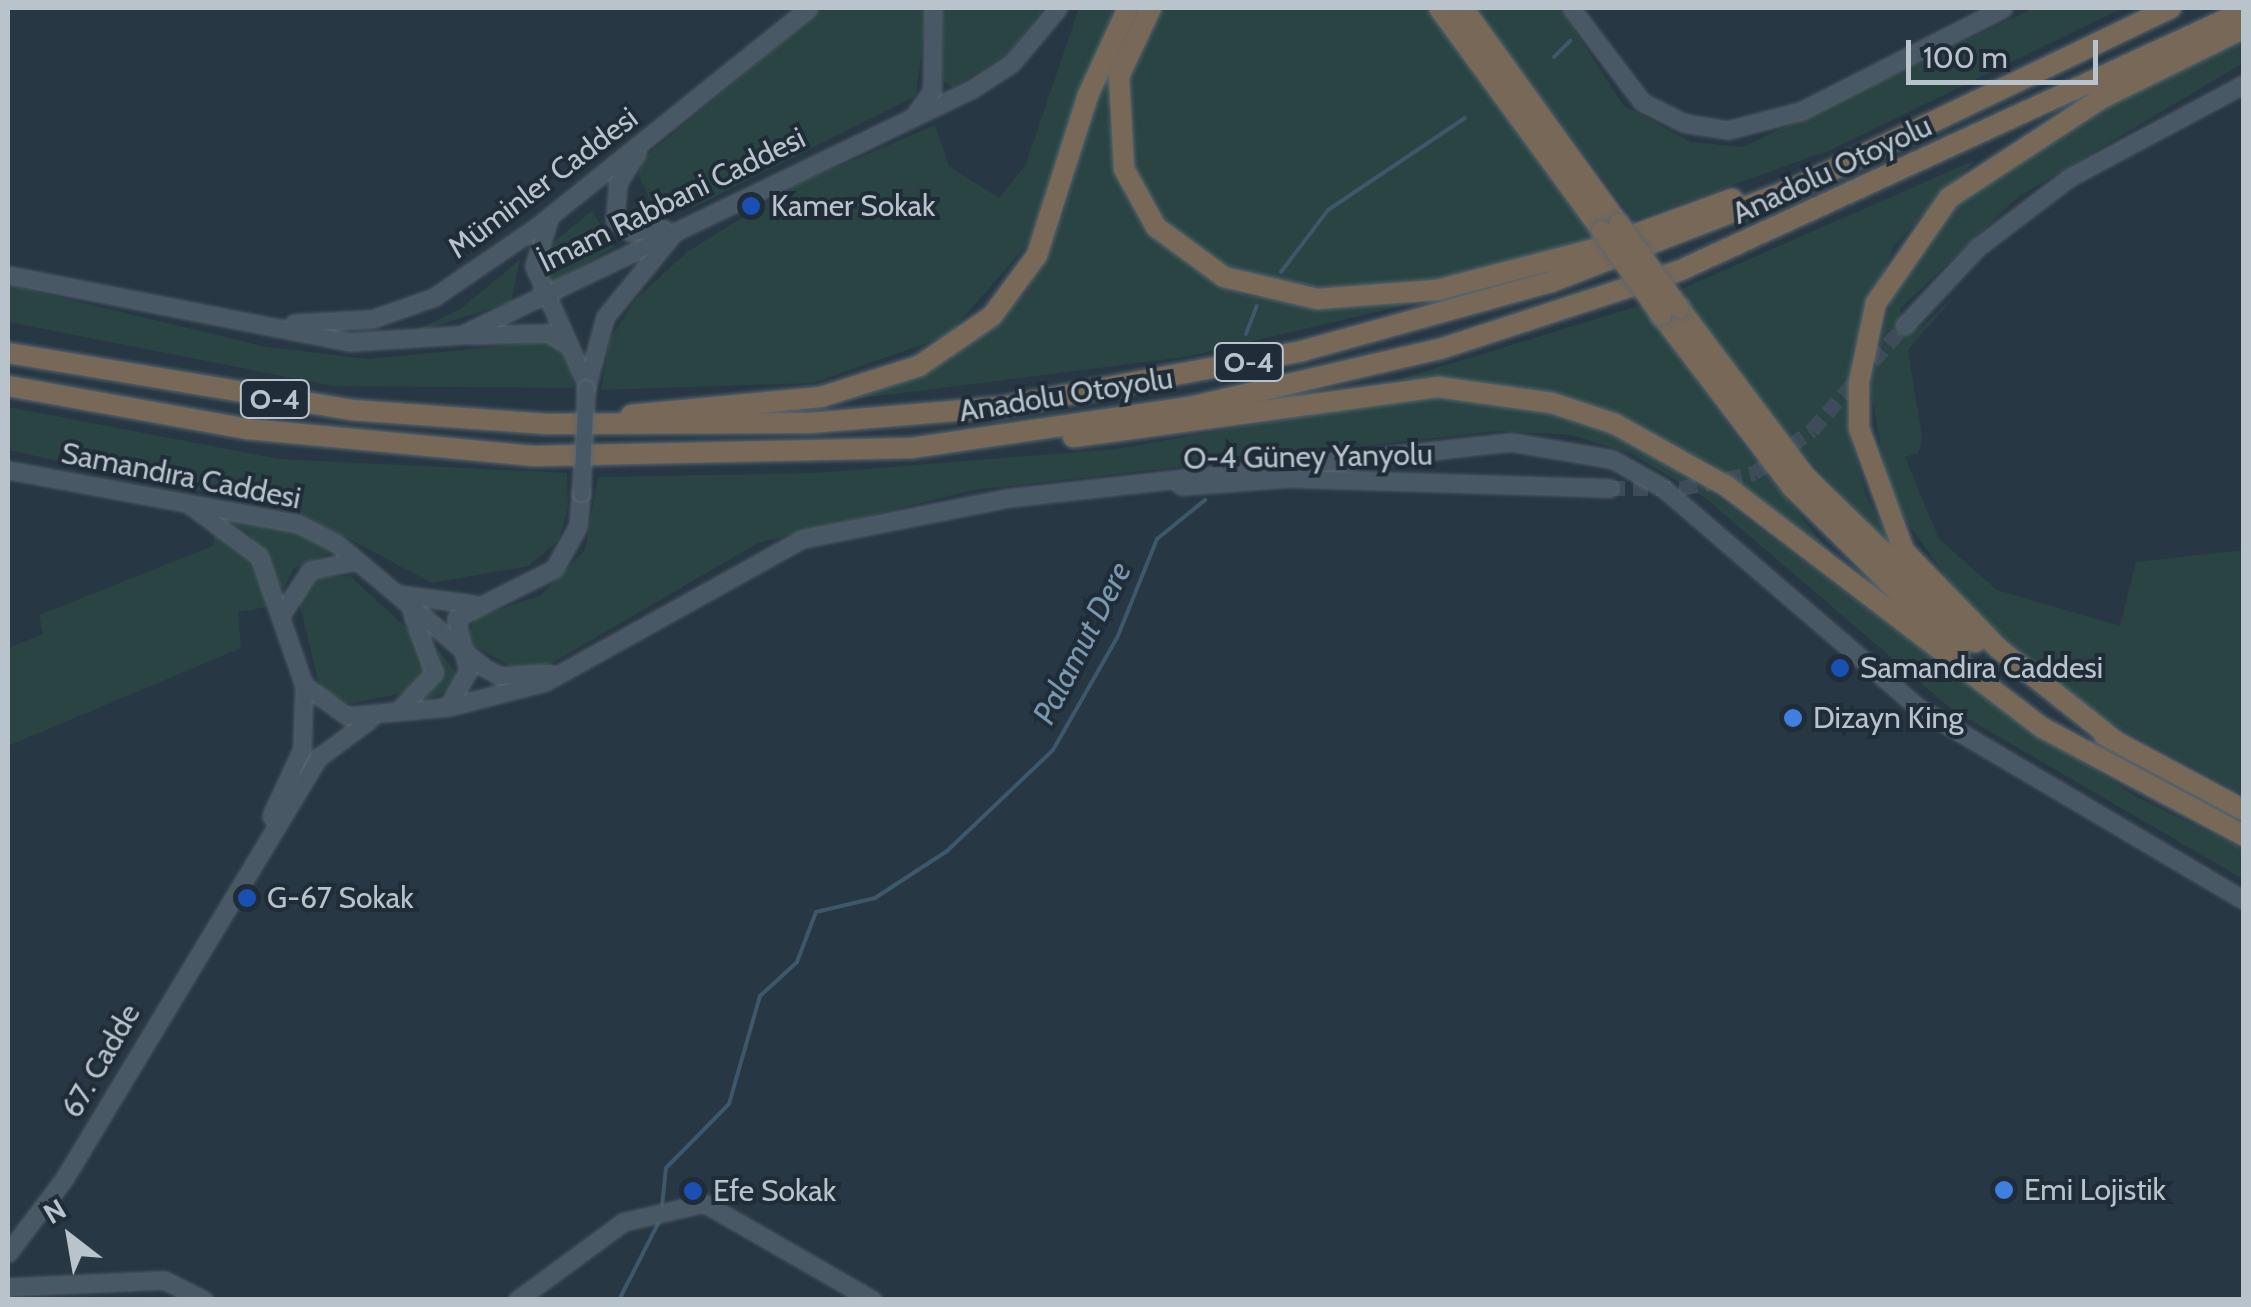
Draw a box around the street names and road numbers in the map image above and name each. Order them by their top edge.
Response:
street label: Müminler Caddesi [441,100,645,266]
street label: Anadolu Otoyolu [1727,108,1937,232]
street label: İmam Rabbani Caddesi [533,120,811,280]
road number: O-4 [1212,339,1286,385]
street label: Anadolu Otoyolu [957,360,1175,430]
road number: O-4 [238,376,312,422]
street label: Samandıra Caddesi [58,435,304,517]
street label: O-4 Güney Yanyolu [1183,437,1433,477]
street label: 67. Cadde [54,998,148,1124]

